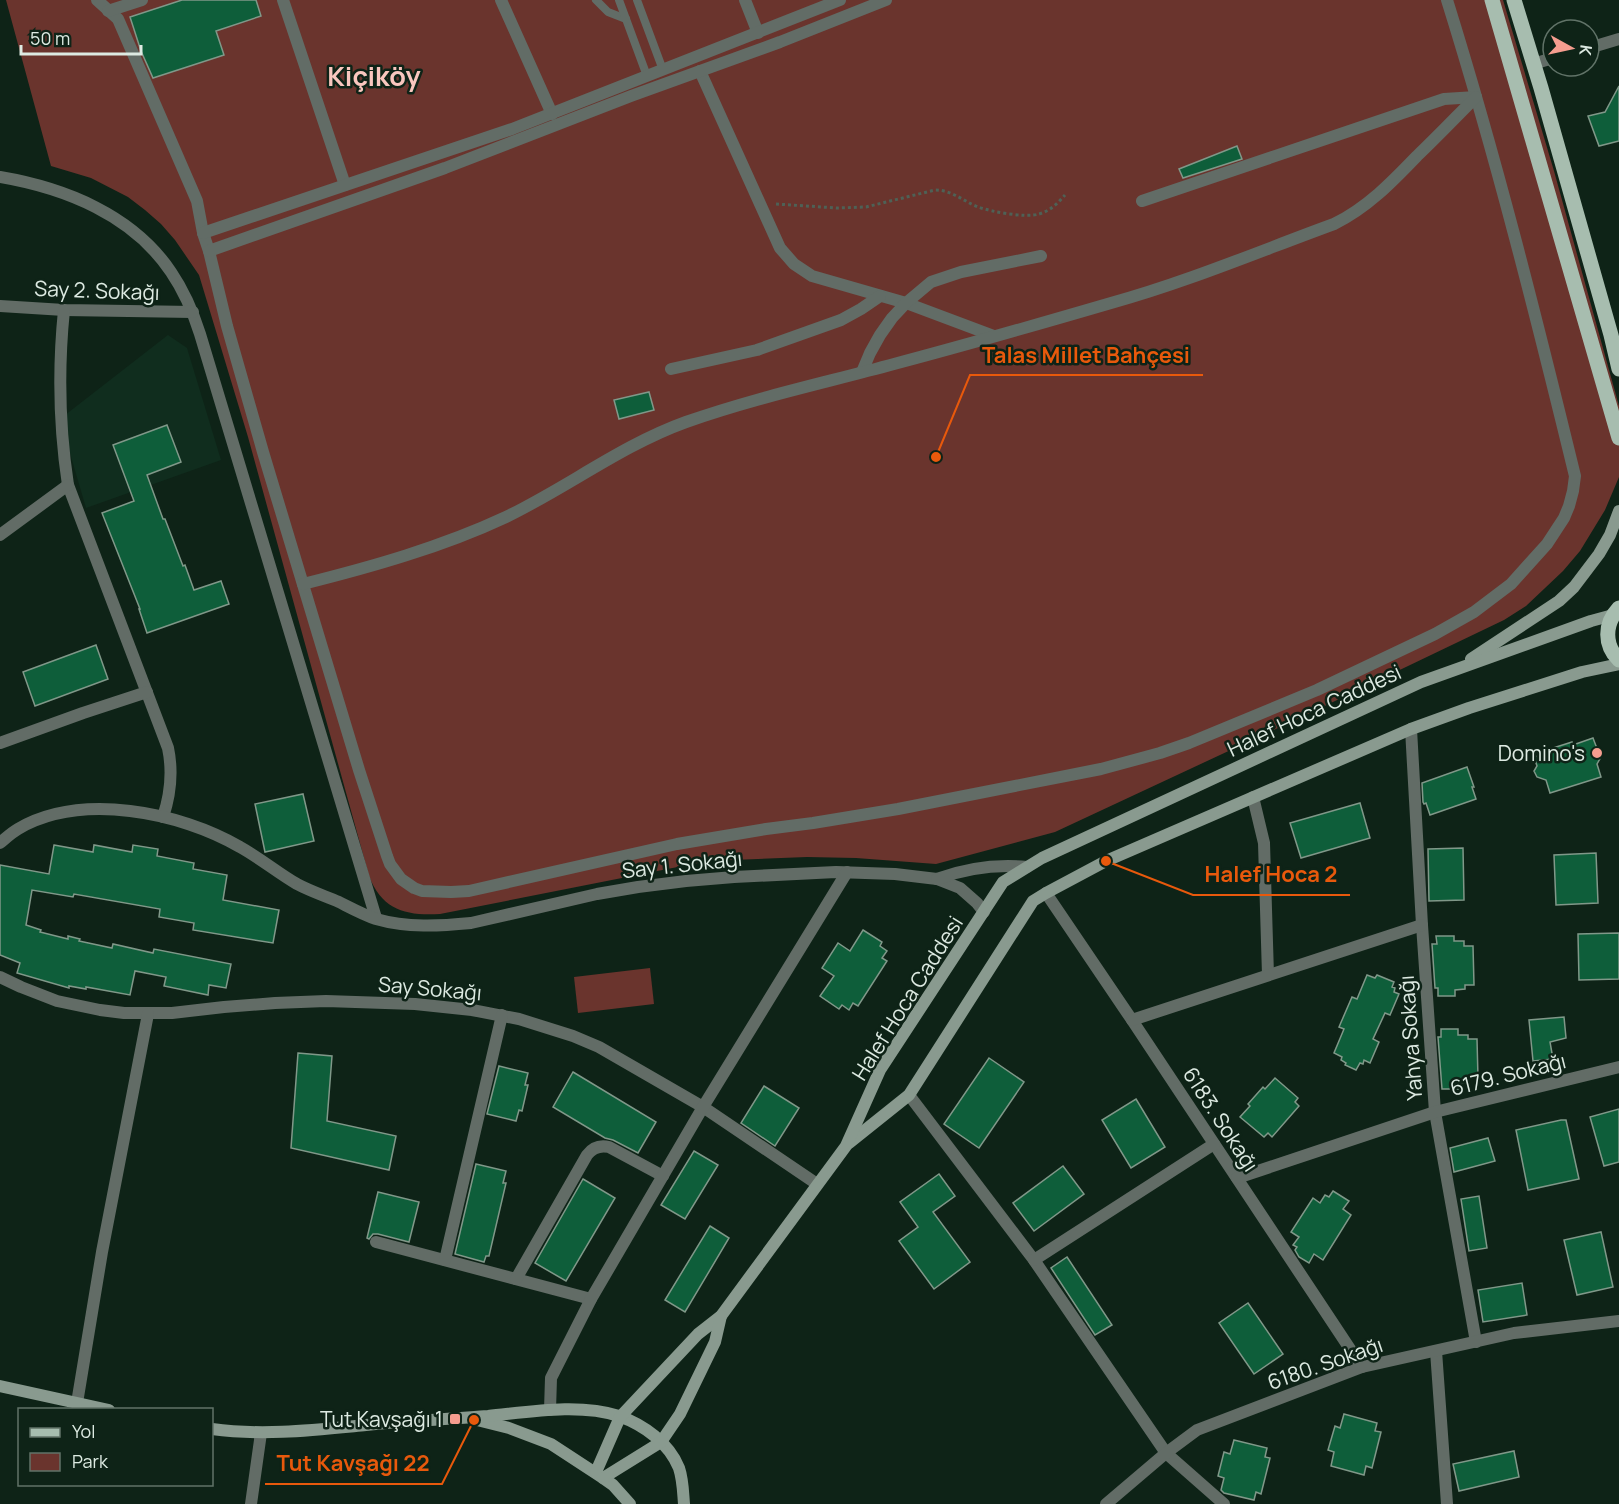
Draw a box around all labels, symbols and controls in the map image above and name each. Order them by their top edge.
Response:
scale bar [21,18,141,56]
north arrow [1541,18,1601,78]
text: 50 m [30,26,70,50]
text: K [1574,43,1597,57]
district label: Kiçiköy [327,57,421,94]
street label: Say 2. Sokağı [34,274,160,306]
callout: Talas Millet Bahçesi [970,335,1203,375]
text: Talas Millet Bahçesi [982,340,1190,370]
street label: Halef Hoca Caddesi [1223,657,1405,763]
place label: Domino's [1498,739,1585,767]
marker: Domino's [1590,746,1604,760]
street label: Say 1. Sokağı [620,844,744,884]
callout: Halef Hoca 2 [1193,855,1350,895]
text: Halef Hoca 2 [1205,859,1337,889]
street label: Halef Hoca Caddesi [845,911,969,1085]
street label: Say Sokağı [377,970,483,1006]
street label: Yahya Sokağı [1392,974,1428,1102]
street label: 6179. Sokağı [1447,1046,1569,1102]
street label: 6183. Sokağı [1177,1061,1265,1177]
street label: 6180. Sokağı [1264,1330,1386,1396]
place label: Tut Kavşağı 1 [320,1405,443,1433]
legend [18,1408,213,1486]
marker: Tut Kavşağı 1 [448,1412,462,1426]
text: Yol [72,1419,95,1443]
callout: Tut Kavşağı 22 [265,1444,442,1484]
text: Tut Kavşağı 22 [276,1448,430,1478]
text: Park [72,1449,109,1473]

